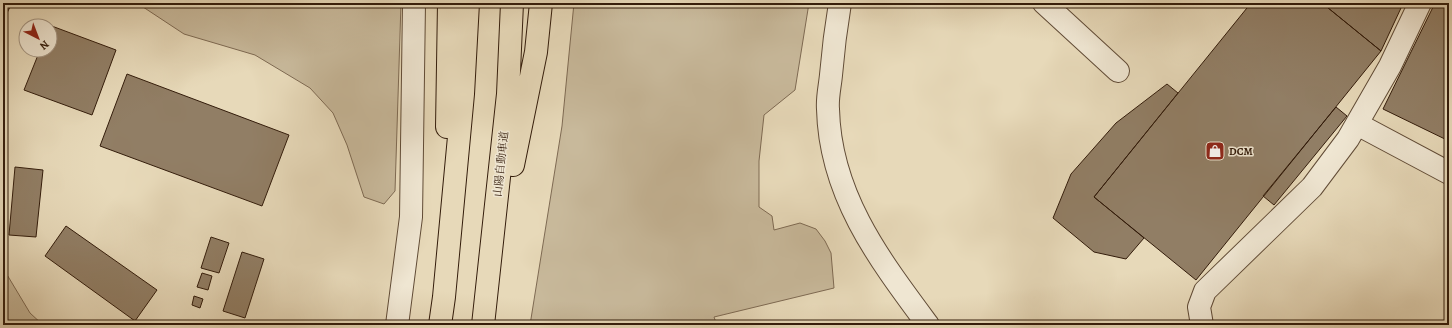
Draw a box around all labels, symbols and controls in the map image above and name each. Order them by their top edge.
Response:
north arrow [18,18,58,58]
text: N [36,37,52,53]
street label: 山陽自動車道 [490,130,512,198]
shop icon: DCM [1204,140,1226,162]
place label: DCM [1229,144,1253,159]

